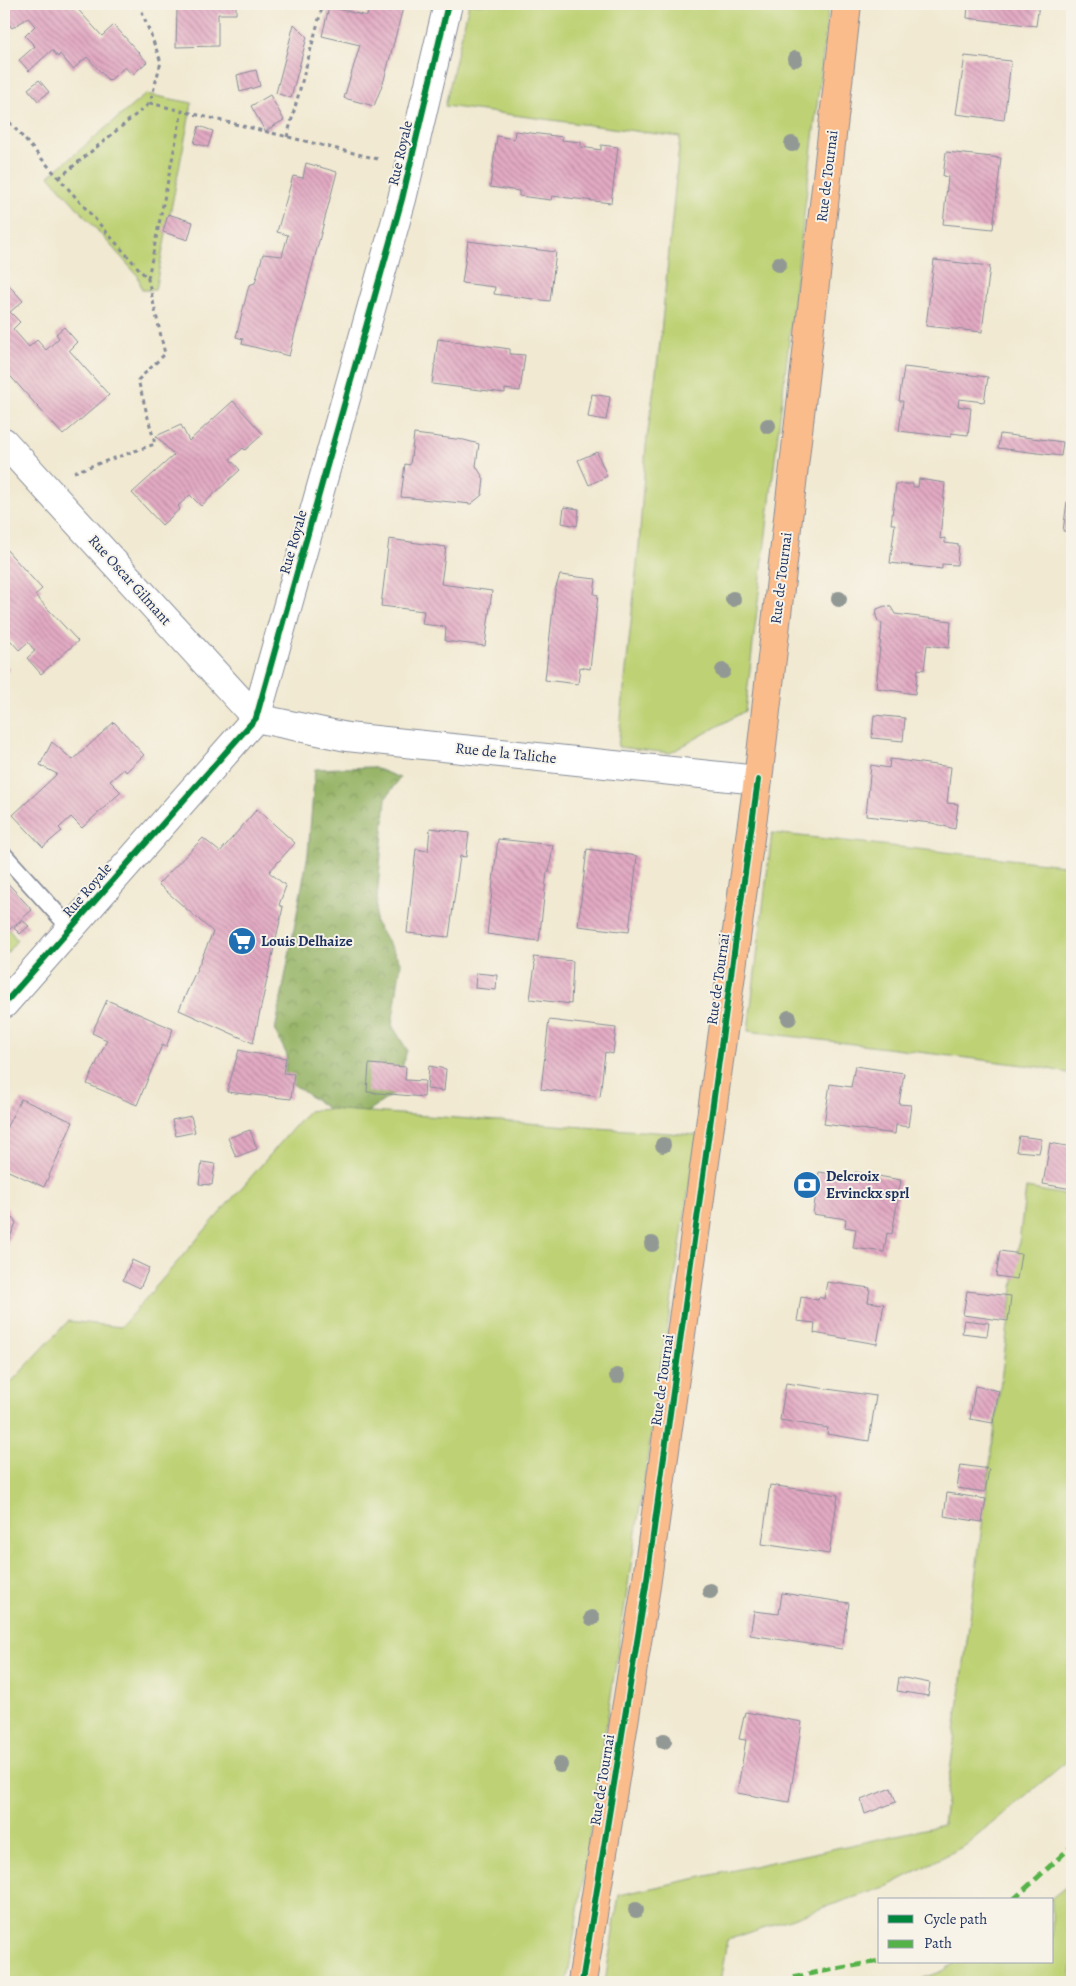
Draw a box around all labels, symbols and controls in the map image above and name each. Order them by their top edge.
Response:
street label: Rue Royale [383,118,417,188]
street label: Rue de Tournai [811,129,843,223]
street label: Rue Royale [274,507,312,577]
street label: Rue Oscar Gilmant [84,531,176,629]
street label: Rue de Tournai [765,531,797,625]
street label: Rue de la Taliche [455,738,558,768]
street label: Rue Royale [58,858,116,922]
supermarket icon: Louis Delhaize [227,926,257,956]
place label: Louis Delhaize [261,931,353,951]
street label: Rue de Tournai [702,932,734,1026]
place label: Delcroix Ervinckx sprl [826,1166,909,1203]
bank icon: Delcroix Ervinckx sprl [792,1170,822,1200]
street label: Rue de Tournai [646,1333,678,1427]
street label: Rue de Tournai [585,1733,619,1827]
legend [878,1898,1054,1964]
text: Cycle path [924,1909,987,1929]
text: Path [924,1933,952,1953]

